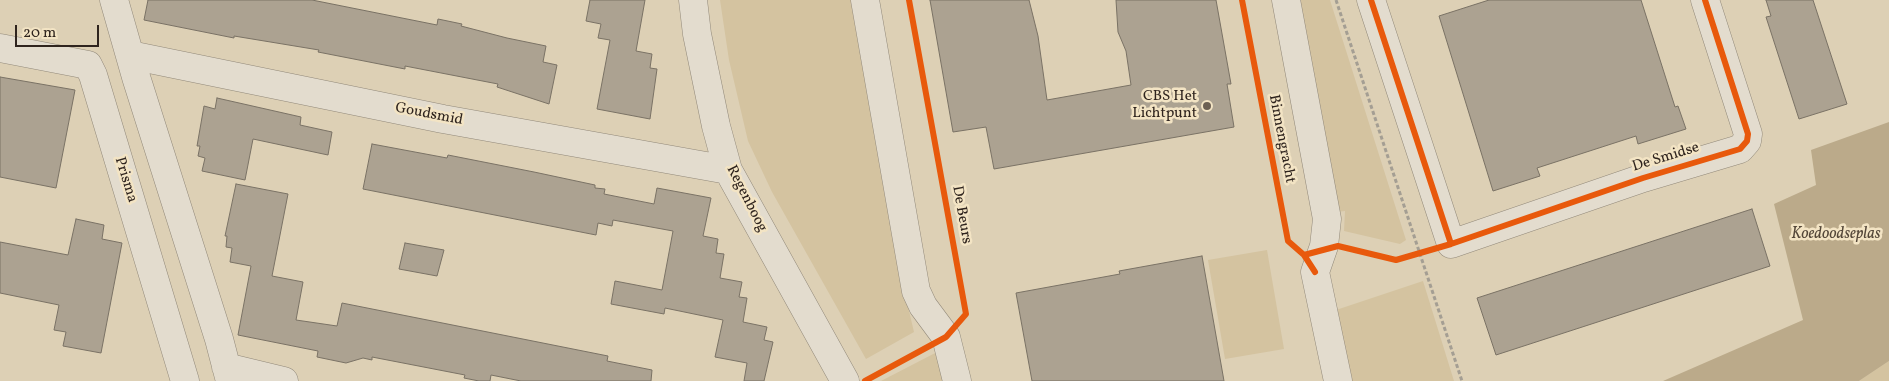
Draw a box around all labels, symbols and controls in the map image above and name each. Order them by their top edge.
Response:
scale bar [18,15,101,47]
text: 20 m [23,23,56,44]
place label: CBS Het Lichtpunt [1132,88,1197,123]
street label: Binnengracht [1264,93,1298,185]
street label: Goudsmid [394,100,464,130]
marker: CBS Het Lichtpunt [1201,100,1213,112]
street label: De Smidse [1630,139,1702,177]
street label: Prisma [110,155,140,205]
street label: Regenboog [721,163,771,235]
street label: De Beurs [947,185,975,245]
water label: Koedoodseplas [1791,225,1881,245]

